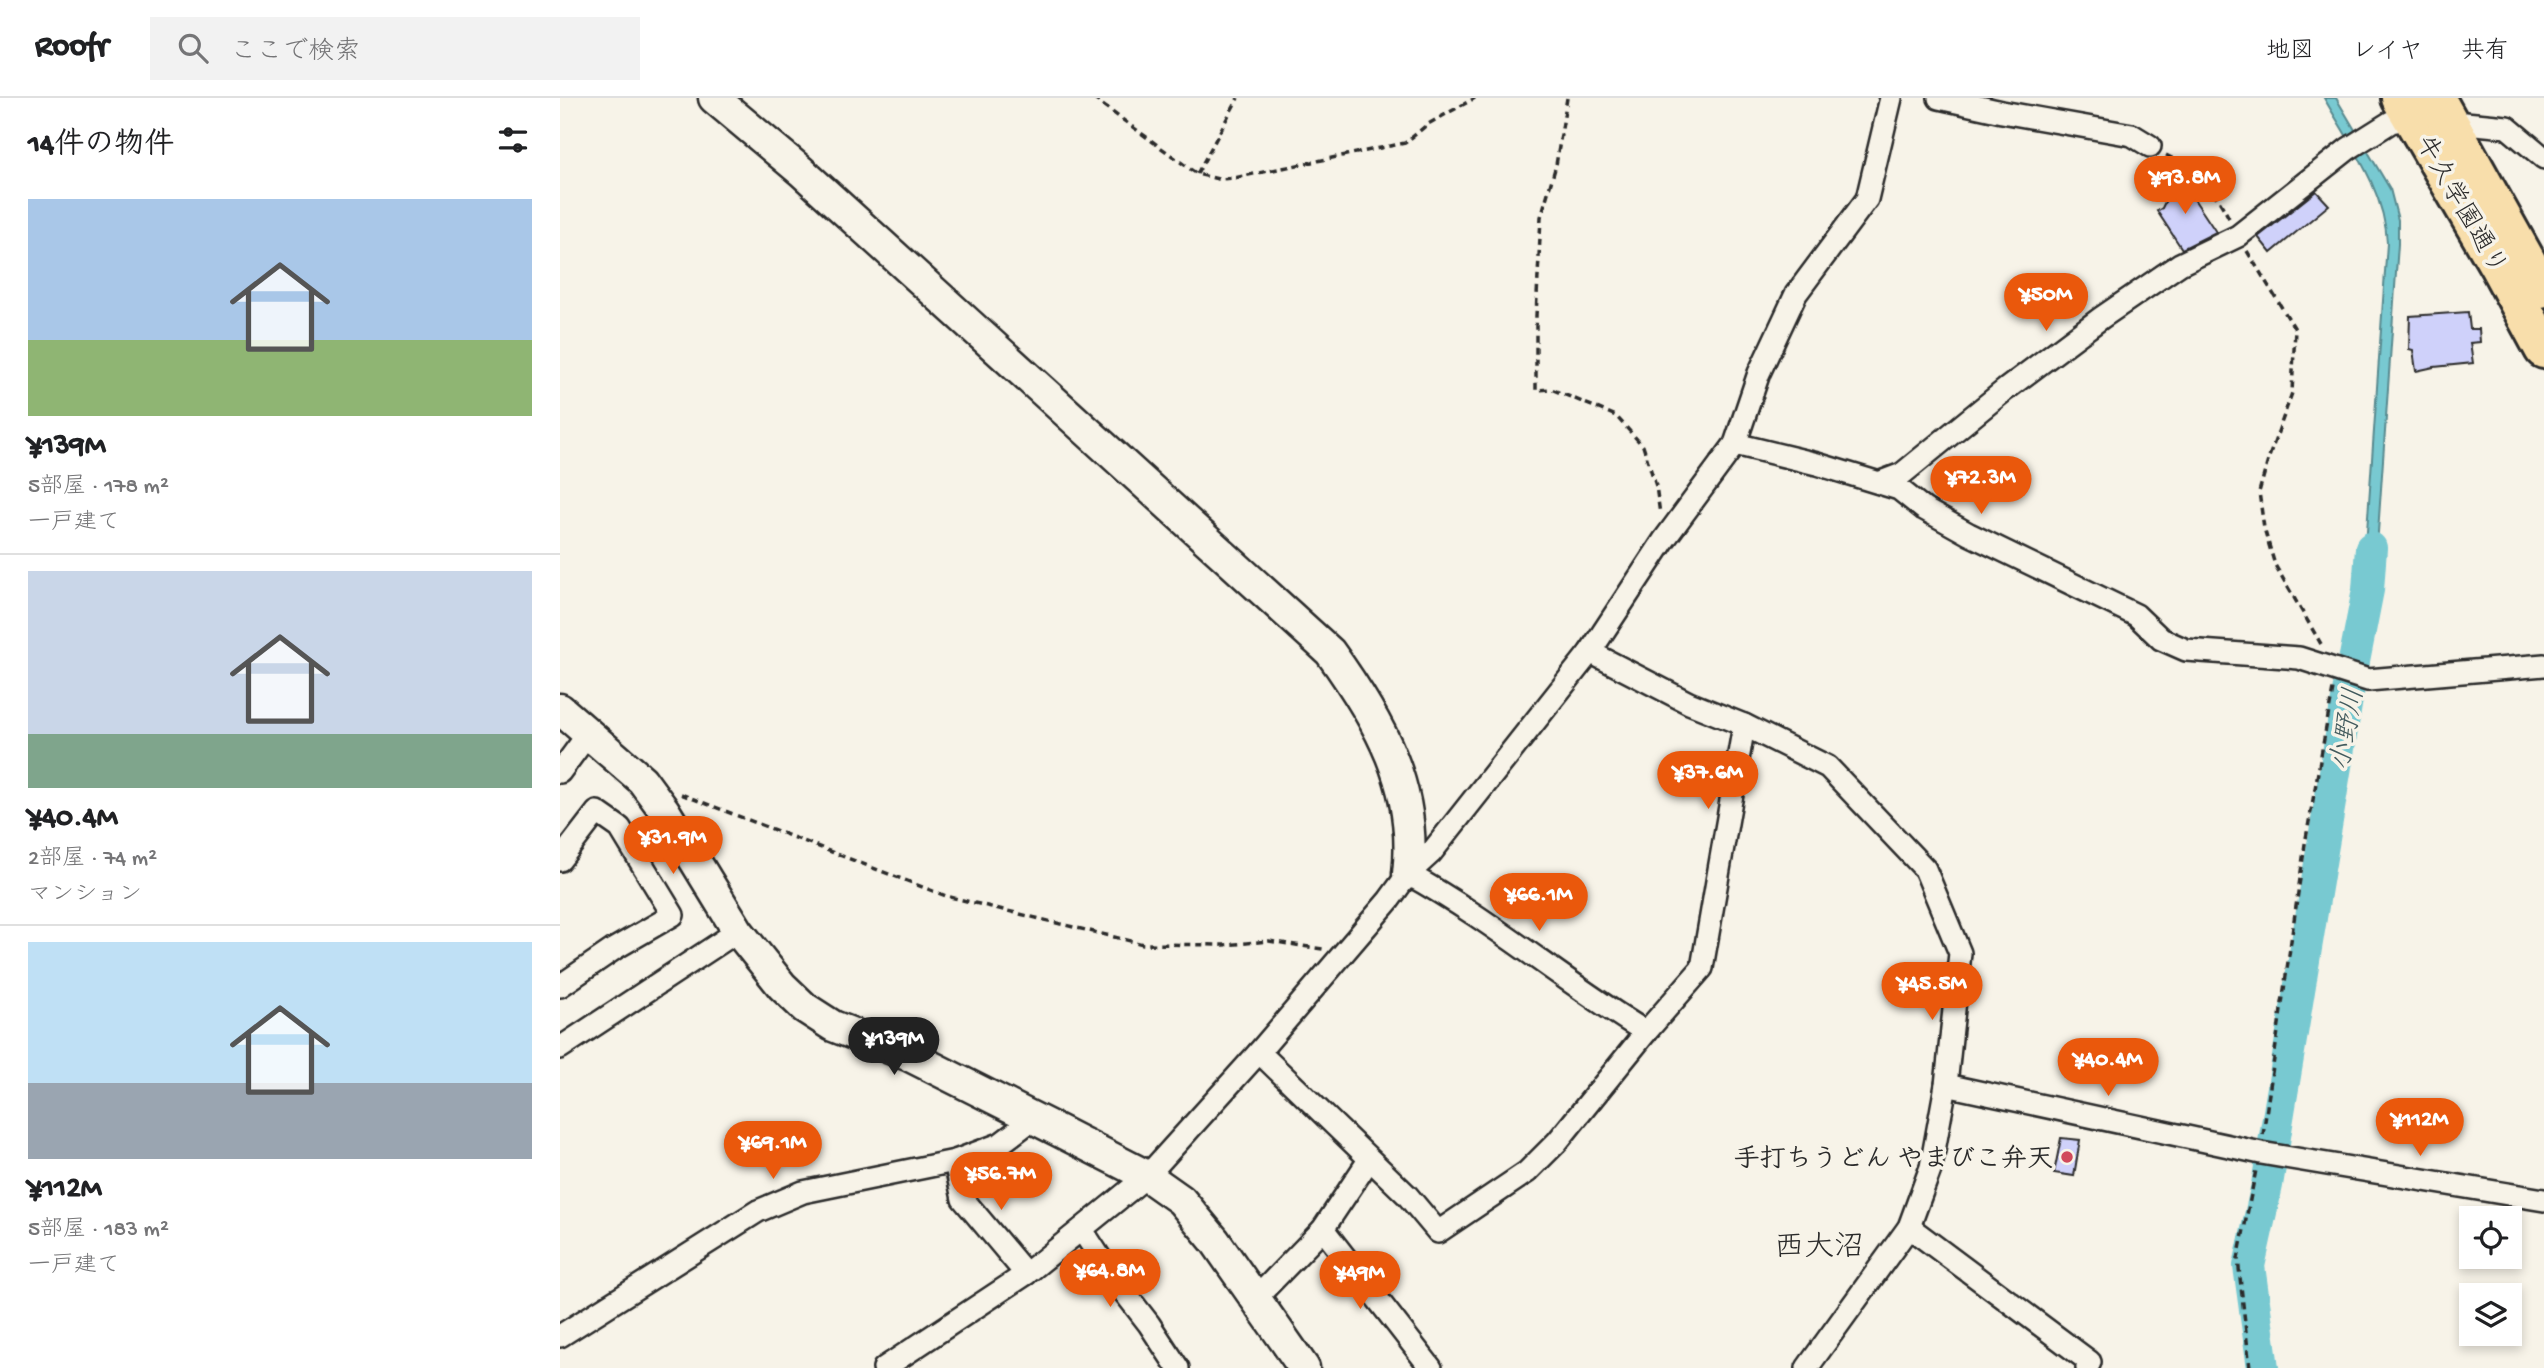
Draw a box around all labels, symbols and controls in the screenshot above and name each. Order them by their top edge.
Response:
search box [150,17,640,80]
text: Roofr [35,29,108,67]
icon: search [174,29,212,67]
text: ここで検索 [230,38,360,69]
text: 地図 [2266,38,2314,67]
text: レイヤ [2352,38,2423,67]
text: 共有 [2461,38,2509,67]
icon: filters [494,121,532,159]
text: 14件の物件 [28,129,174,164]
street label: 牛久学園通り [2407,130,2513,282]
pin: ¥93.8M [2128,156,2242,216]
text: ¥93.8M [2150,165,2220,192]
icon: home [217,244,343,370]
pin: ¥50M [2005,274,2087,333]
text: ¥50M [2020,282,2072,309]
text: ¥139M [28,430,105,465]
pin: ¥72.3M [1924,456,2038,516]
text: ¥72.3M [1946,465,2016,492]
text: 5部屋 · 178 m² [28,474,169,501]
text: 一戸建て [28,510,120,537]
icon: home [217,616,343,742]
water label: 小野川 [2326,686,2373,774]
pin: ¥37.6M [1651,752,1765,811]
text: ¥37.6M [1673,760,1743,787]
text: ¥40.4M [28,802,118,837]
pin: ¥31.9M [616,816,730,876]
text: ¥31.9M [640,825,706,852]
text: 2部屋 · 74 m² [28,846,157,873]
pin: ¥66.1M [1482,874,1596,933]
text: マンション [28,882,142,909]
text: ¥66.1M [1506,882,1572,909]
pin: ¥45.5M [1875,962,1989,1022]
text: ¥45.5M [1898,971,1966,998]
icon: home [217,987,343,1113]
pin: ¥139M [845,1018,943,1077]
text: ¥139M [864,1026,924,1053]
pin: ¥40.4M [2051,1038,2165,1098]
text: ¥40.4M [2074,1047,2142,1074]
pin: ¥112M [2371,1098,2469,1158]
text: ¥112M [2392,1107,2448,1134]
pin: ¥69.1M [716,1122,830,1181]
text: ¥69.1M [740,1130,806,1157]
place label: 手打ちうどん やまびこ弁天 [1734,1144,2053,1177]
marker: 手打ちうどん やまびこ弁天 [2059,1149,2075,1165]
pin: ¥56.7M [944,1152,1058,1212]
text: ¥56.7M [966,1161,1036,1188]
text: ¥112M [28,1173,102,1208]
map controls [2459,1206,2522,1346]
button: locate [2459,1206,2522,1269]
text: 5部屋 · 183 m² [28,1217,169,1244]
district label: 西大沼 [1774,1231,1864,1267]
pin: ¥64.8M [1053,1250,1167,1309]
pin: ¥49M [1319,1252,1401,1311]
text: 一戸建て [28,1253,120,1280]
text: ¥64.8M [1076,1258,1145,1285]
text: ¥49M [1335,1260,1385,1287]
button: layers [2459,1283,2522,1346]

